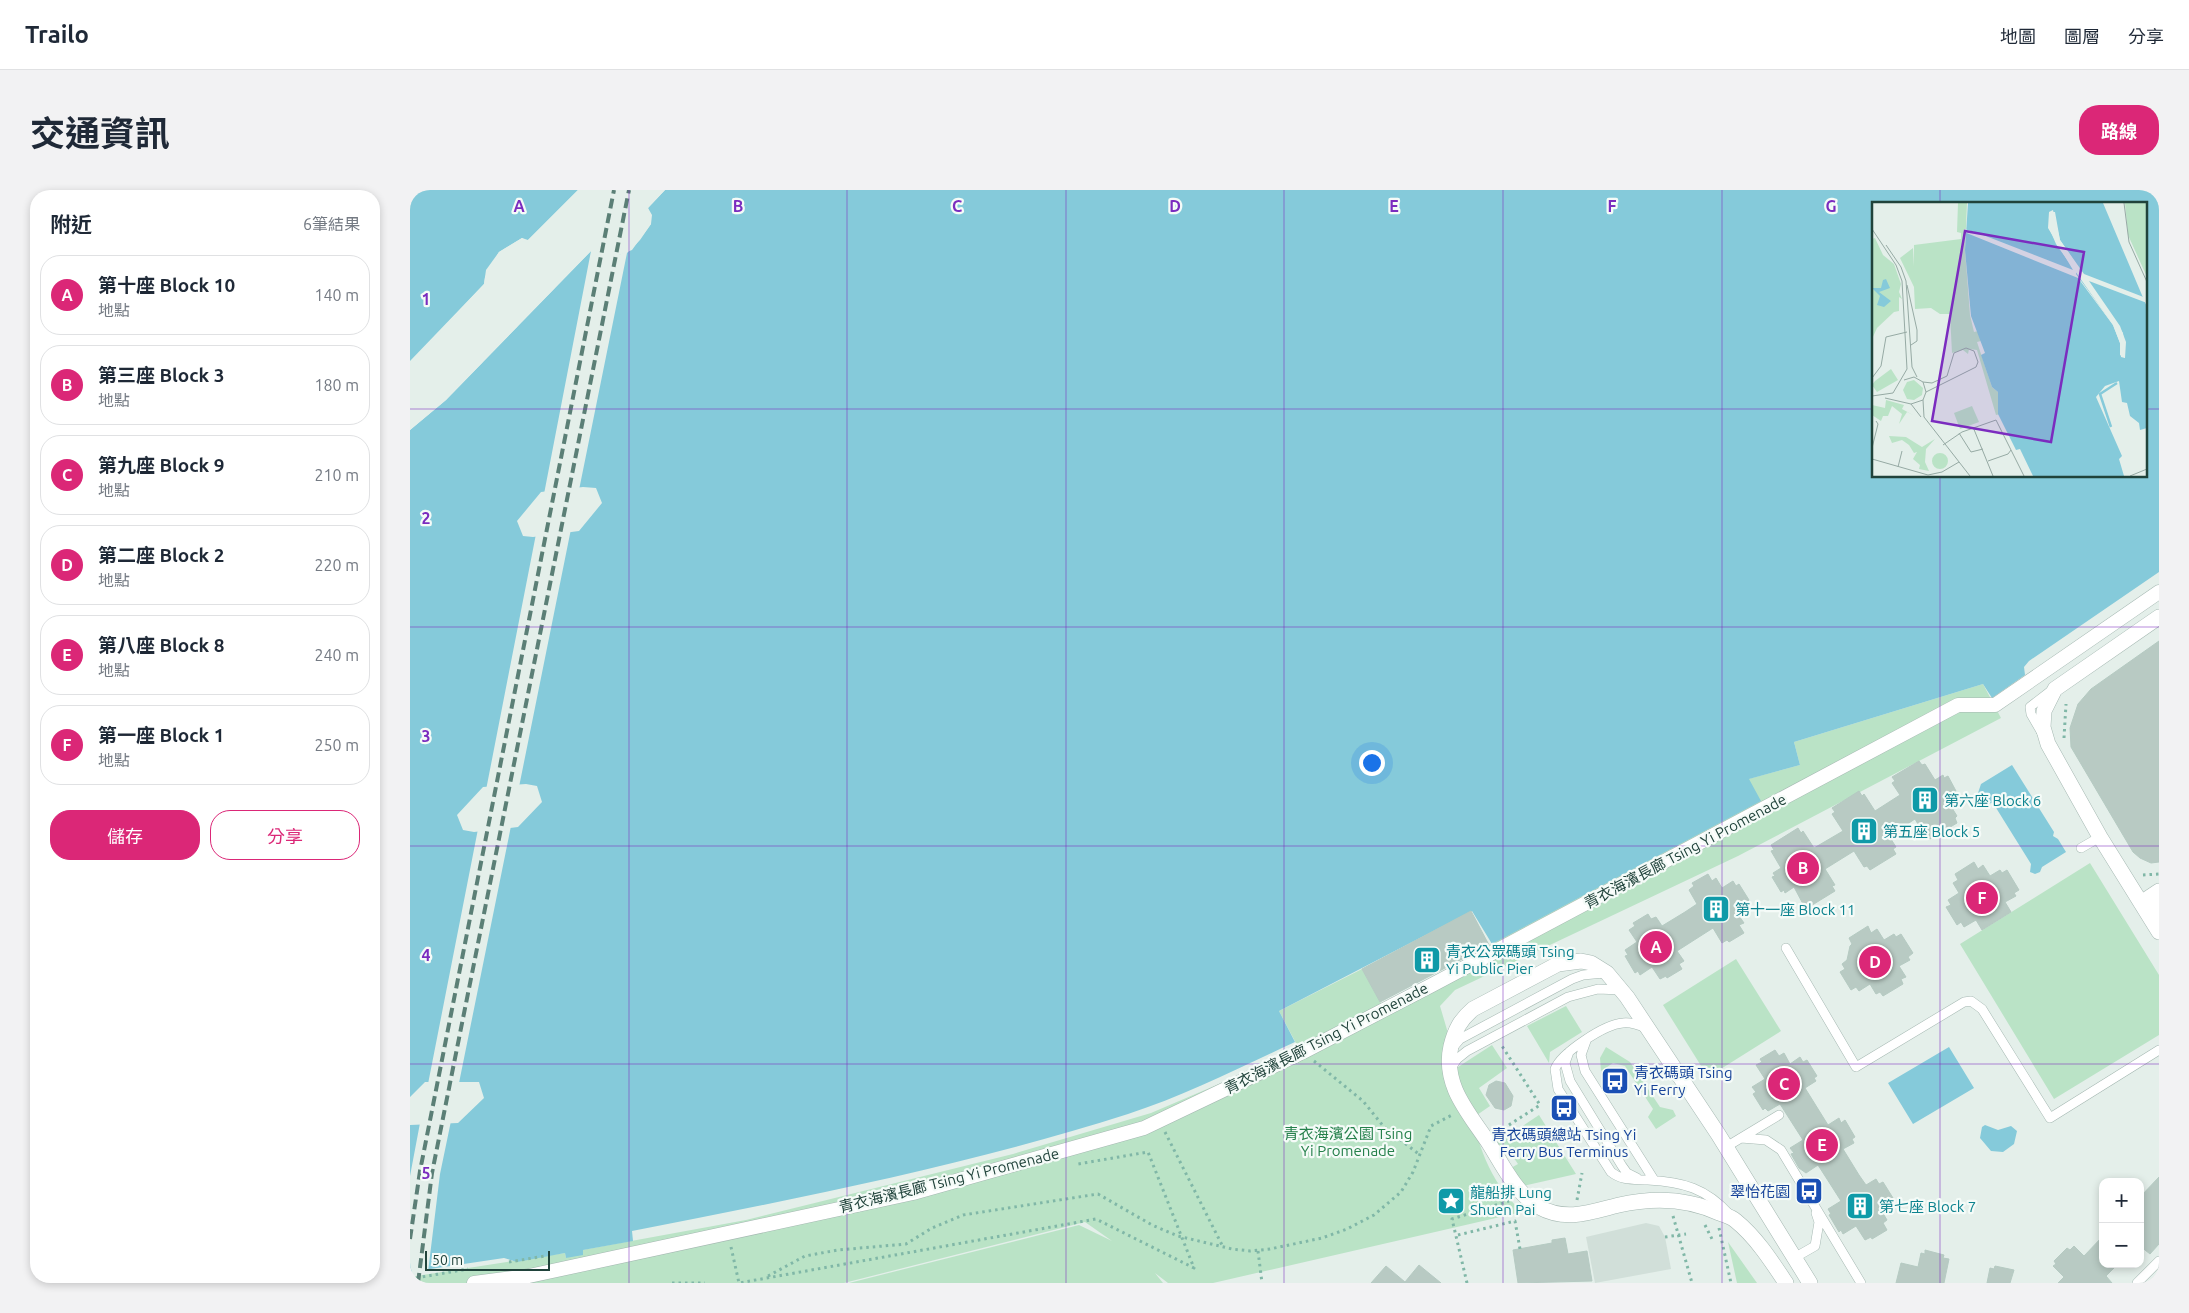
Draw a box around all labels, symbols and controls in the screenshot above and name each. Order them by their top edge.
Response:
text: Trailo [25,21,89,48]
text: 地圖 [2000,26,2036,46]
text: 圖層 [2064,26,2100,46]
text: 分享 [2128,26,2164,46]
button: 路線 [2079,105,2159,155]
text: 交通資訊 [30,113,170,153]
text: A [513,197,525,215]
text: B [733,197,743,215]
text: C [952,197,962,215]
text: D [1169,197,1181,215]
text: E [1389,197,1399,215]
text: F [1608,197,1617,215]
text: G [1825,197,1837,215]
inset map [1872,202,2146,478]
text: 附近 [50,212,92,236]
text: 6筆結果 [303,215,360,233]
text: 第十座 Block 10 [98,274,235,296]
text: A [61,286,73,304]
text: 140 m [314,286,359,304]
text: 1 [421,290,431,308]
text: 地點 [98,301,130,319]
text: 第三座 Block 3 [98,364,225,386]
text: B [62,376,72,394]
text: 180 m [314,376,359,394]
text: 地點 [98,391,130,409]
text: 第九座 Block 9 [98,454,225,476]
text: C [62,466,72,484]
text: 210 m [314,466,359,484]
text: 地點 [98,481,130,499]
text: 2 [421,509,431,527]
text: 第二座 Block 2 [98,544,225,566]
text: D [61,556,73,574]
text: 220 m [314,556,359,574]
text: 地點 [98,571,130,589]
text: 第八座 Block 8 [98,634,225,656]
text: E [62,646,72,664]
text: 240 m [314,646,359,664]
text: 地點 [98,661,130,679]
text: 第一座 Block 1 [98,724,225,746]
text: 3 [421,727,431,745]
text: F [63,736,72,754]
text: 250 m [314,736,359,754]
your location [1359,750,1385,776]
text: 地點 [98,751,130,769]
building icon: 第六座 Block 6 [1910,785,1940,815]
street label: 青衣海濱長廊 Tsing Yi Promenade [1581,790,1789,912]
place label: 第六座 Block 6 [1944,792,2041,809]
button: 儲存 [50,810,200,860]
button: 分享 [210,810,360,860]
building icon: 第五座 Block 5 [1849,816,1879,846]
place label: 第五座 Block 5 [1883,823,1980,840]
pin: B [1787,849,1819,887]
pin: F [1966,879,1998,917]
building icon: 第十一座 Block 11 [1701,894,1731,924]
place label: 第十一座 Block 11 [1735,901,1856,918]
pin: A [1640,928,1672,966]
place label: 青衣公眾碼頭 Tsing Yi Public Pier [1446,943,1575,977]
pin: D [1859,943,1891,981]
building icon: 青衣公眾碼頭 Tsing Yi Public Pier [1412,945,1442,975]
text: 4 [421,946,431,964]
street label: 青衣海濱長廊 Tsing Yi Promenade [1221,979,1431,1097]
place label: 青衣碼頭 Tsing Yi Ferry [1634,1064,1733,1098]
pin: C [1768,1065,1800,1103]
bus stop icon: 青衣碼頭 Tsing Yi Ferry [1600,1066,1630,1096]
bus stop icon: 青衣碼頭總站 Tsing Yi Ferry Bus Terminus [1549,1093,1579,1123]
park label: 青衣海濱公園 Tsing Yi Promenade [1284,1125,1412,1159]
place label: 青衣碼頭總站 Tsing Yi Ferry Bus Terminus [1492,1126,1636,1160]
pin: E [1806,1126,1838,1164]
street label: 青衣海濱長廊 Tsing Yi Promenade [837,1144,1061,1216]
text: 5 [421,1164,431,1182]
bus stop icon: 翠怡花園 [1794,1176,1824,1206]
map controls [2099,1178,2144,1268]
button: + [2099,1178,2144,1223]
place label: 翠怡花園 [1730,1183,1790,1200]
place label: 龍船排 Lung Shuen Pai [1470,1184,1552,1218]
place icon: 龍船排 Lung Shuen Pai [1436,1186,1466,1216]
building icon: 第七座 Block 7 [1845,1191,1875,1221]
place label: 第七座 Block 7 [1879,1198,1976,1215]
button: − [2099,1223,2144,1268]
scale bar [425,1248,550,1271]
text: 50 m [432,1252,463,1268]

